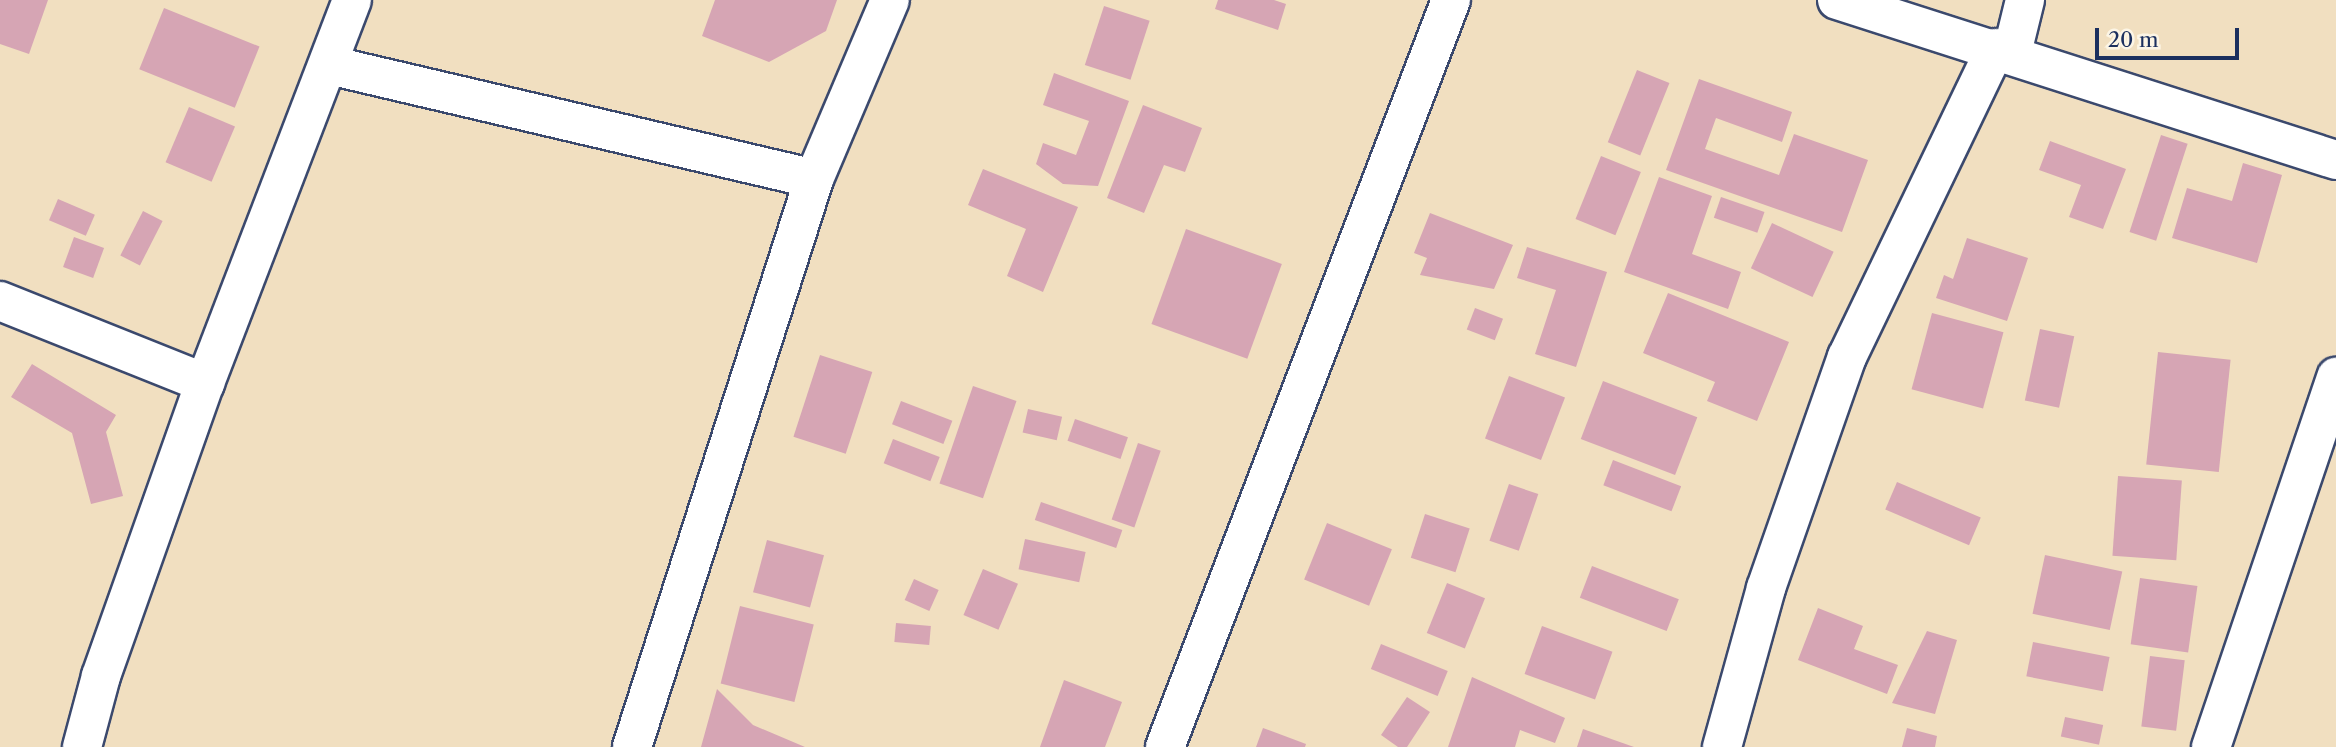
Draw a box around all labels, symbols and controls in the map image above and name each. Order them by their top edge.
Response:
scale bar [2098,14,2242,58]
text: 20 m [2108,27,2159,52]

